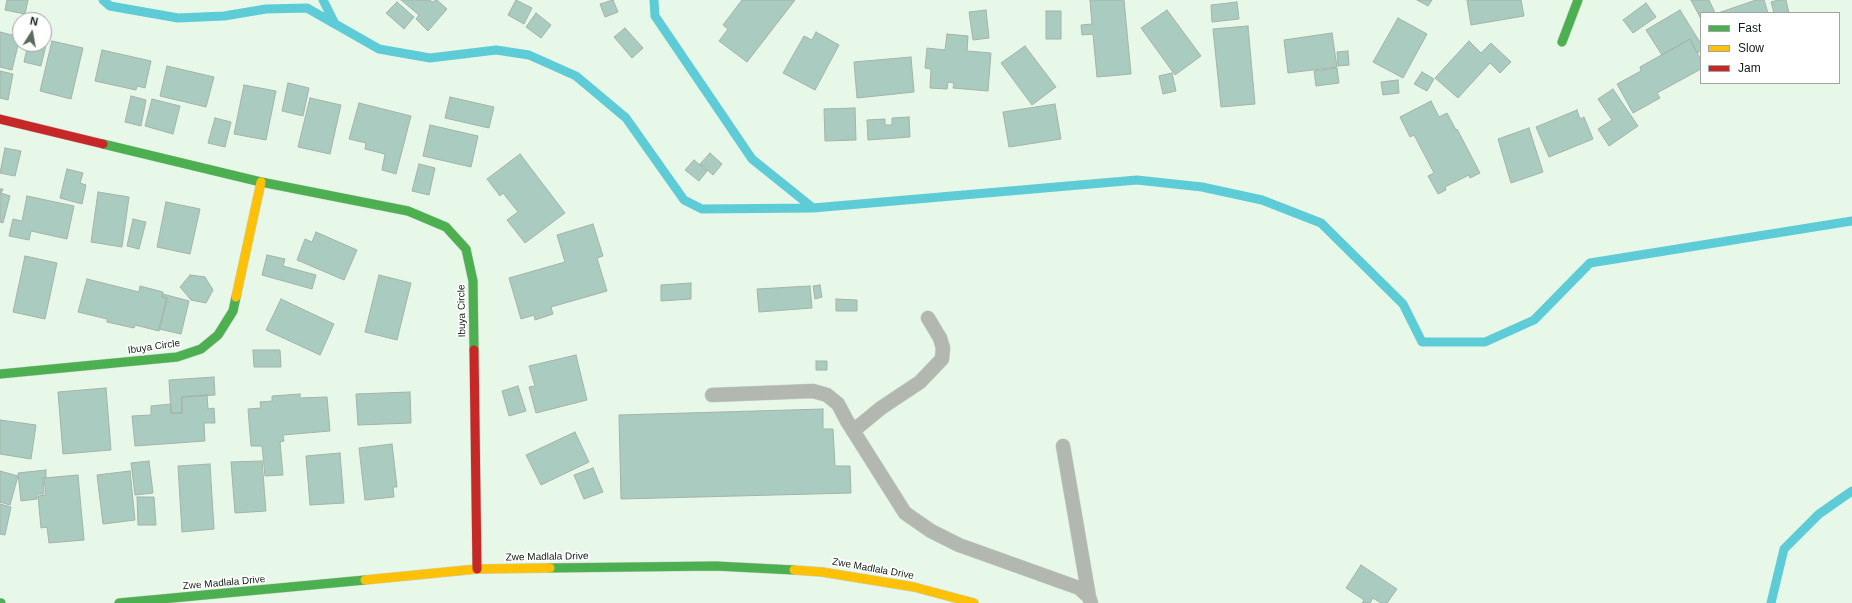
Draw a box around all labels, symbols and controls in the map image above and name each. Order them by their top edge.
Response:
north arrow [12,12,52,52]
legend [1700,12,1840,84]
text: N [29,15,39,28]
text: Fast [1738,21,1761,35]
text: Slow [1738,41,1764,55]
text: Jam [1738,61,1761,75]
street label: Ibuya Circle [456,285,468,337]
street label: Ibuya Circle [127,337,181,357]
street label: Zwe Madlala Drive [506,550,588,564]
street label: Zwe Madlala Drive [831,556,915,582]
street label: Zwe Madlala Drive [182,573,266,593]

